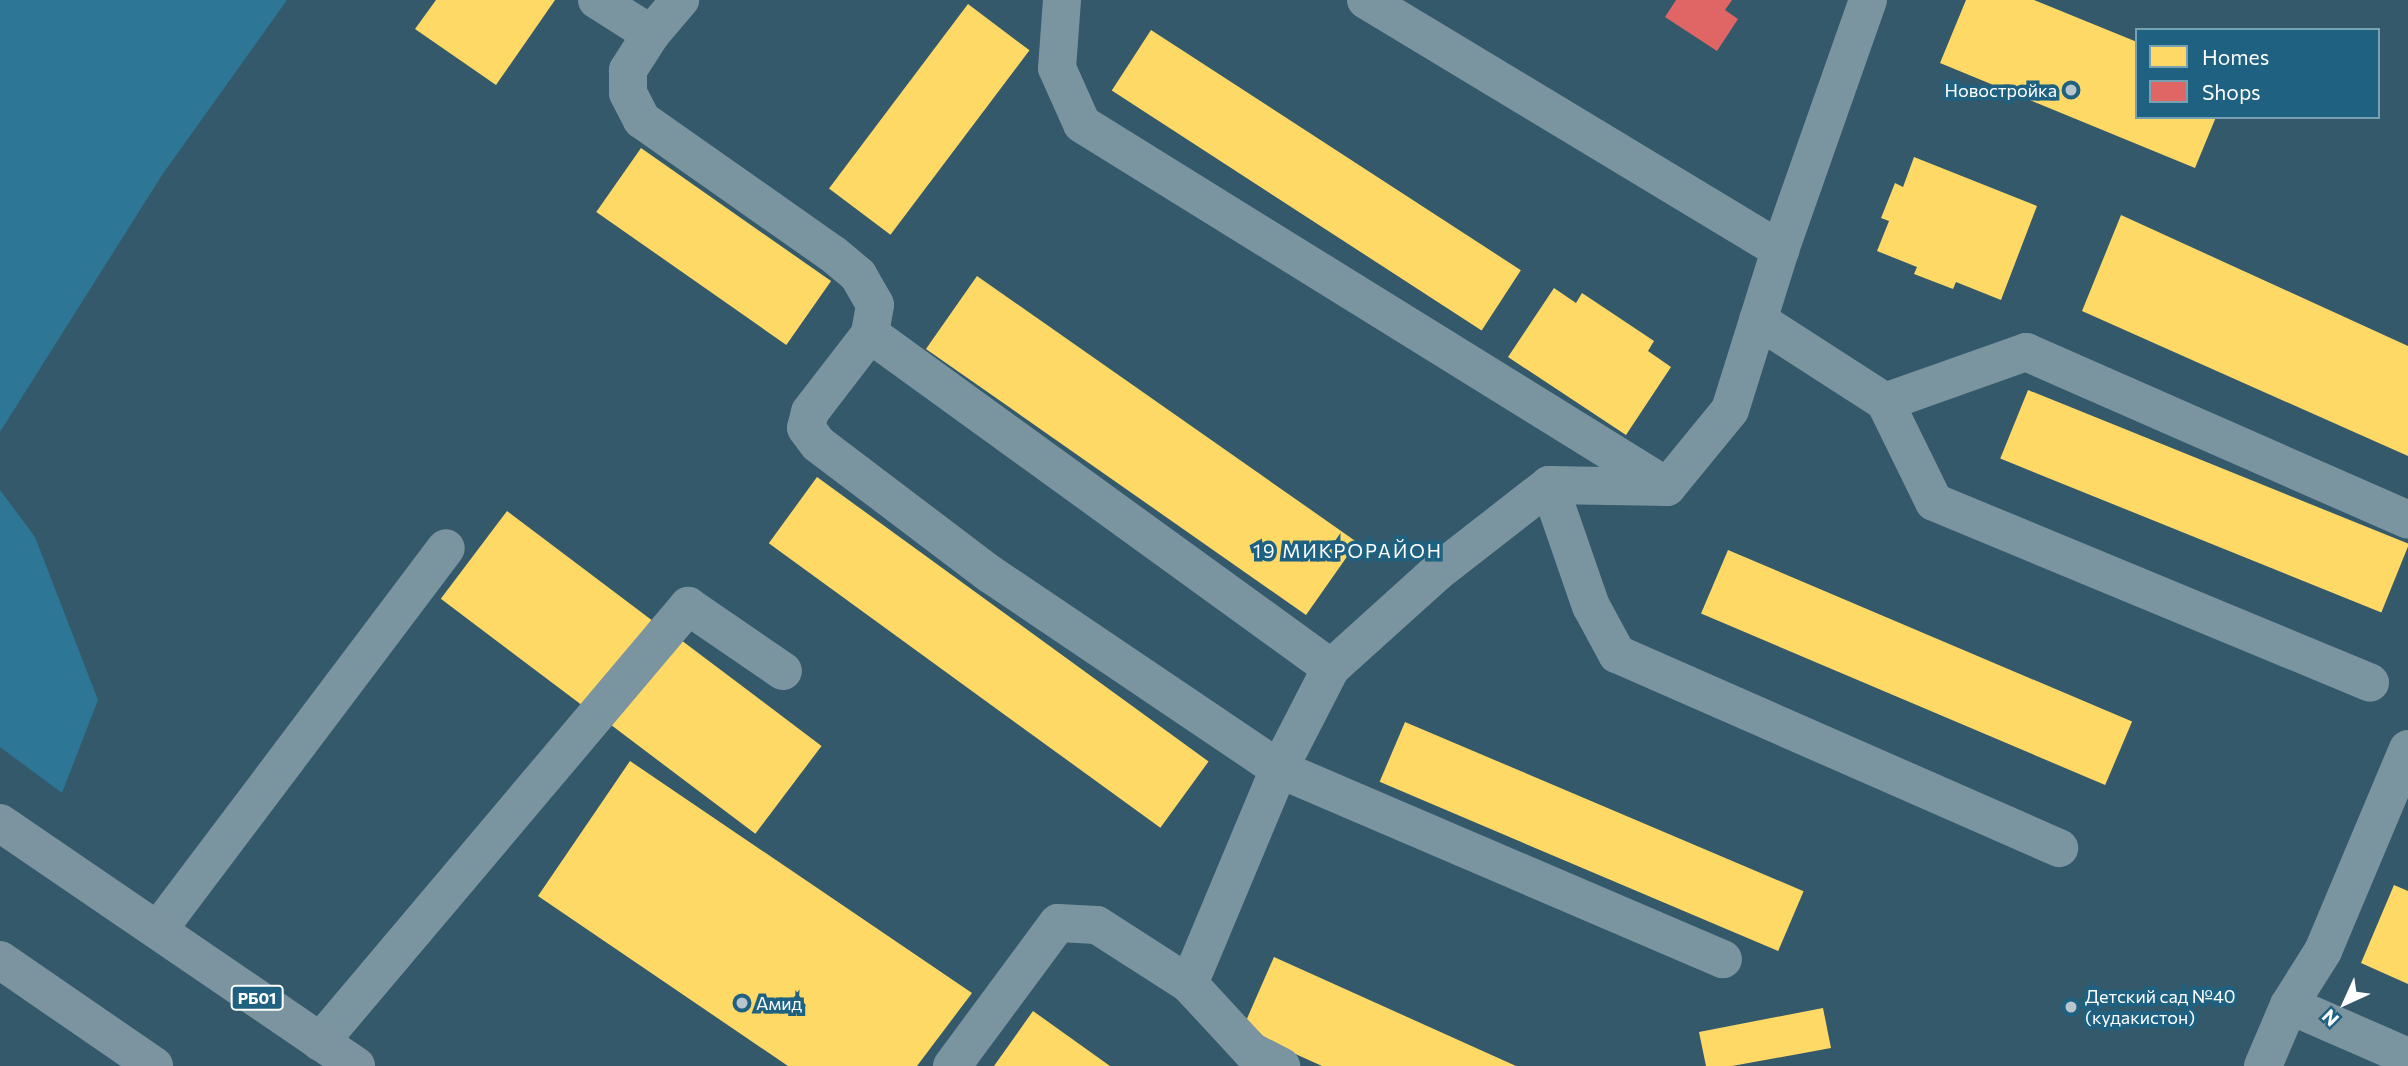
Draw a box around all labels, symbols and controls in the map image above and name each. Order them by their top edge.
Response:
legend [2135,28,2380,119]
text: Homes [2202,44,2269,69]
place label: Новостройка [1945,79,2057,101]
text: Shops [2202,79,2261,104]
marker: Новостройка [2063,82,2079,98]
district label: 19 МИКРОРАЙОН [1255,540,1441,562]
north arrow [2310,968,2380,1038]
road number: РБ01 [229,986,285,1010]
place label: Детский сад №40 (кудакистон) [2085,986,2235,1028]
place label: Амид [756,992,802,1014]
marker: Амид [734,995,750,1011]
marker: Детский сад №40 (кудакистон) [2063,999,2079,1015]
text: N [2317,1005,2343,1031]

